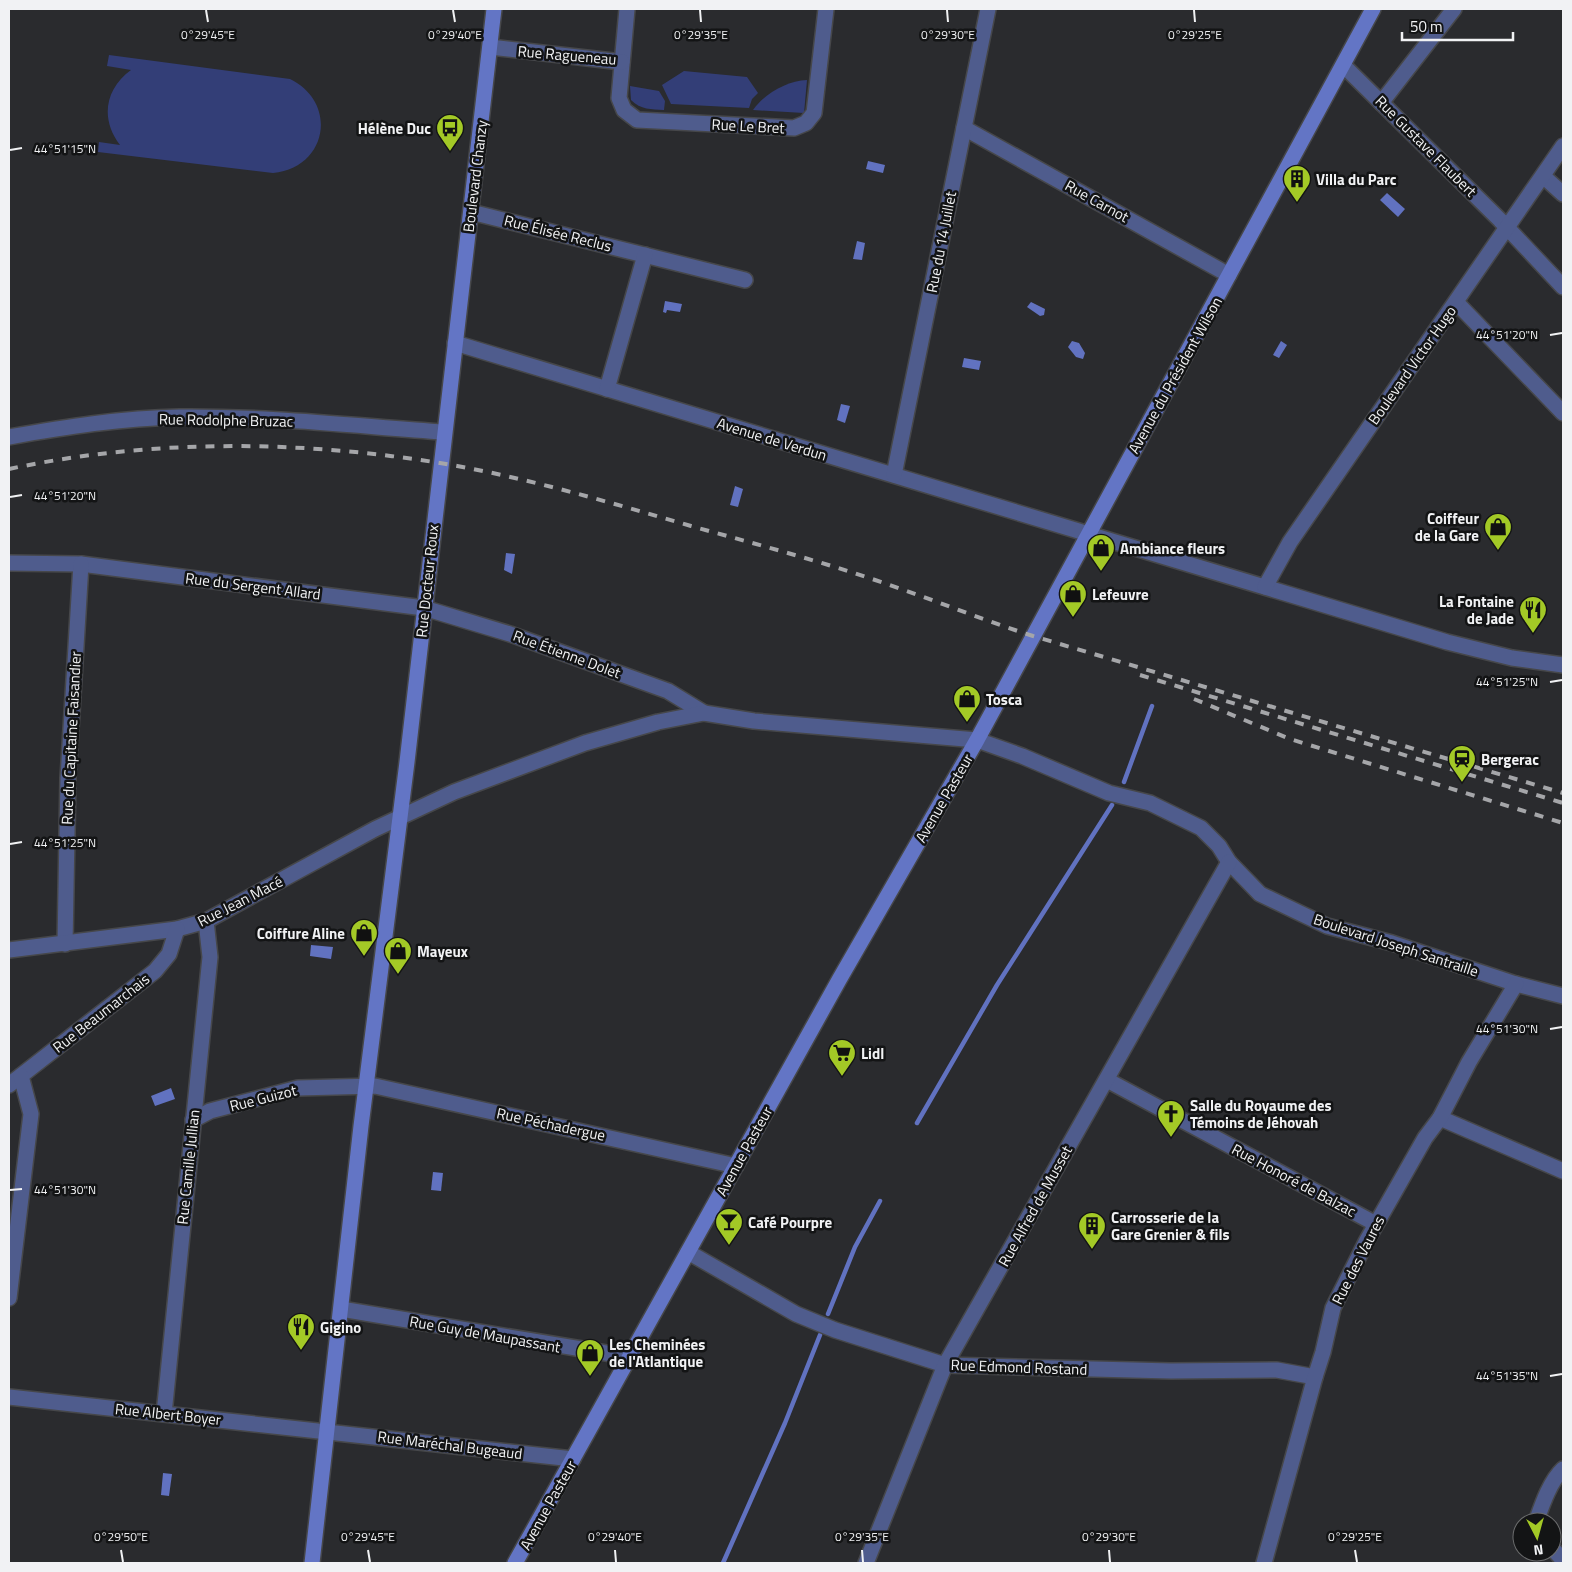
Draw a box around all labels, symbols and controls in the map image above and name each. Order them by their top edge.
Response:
scale bar [1402,10,1513,42]
text: 50 m [1410,15,1443,38]
text: 0°29'45"E [181,25,235,44]
text: 0°29'40"E [428,25,482,44]
text: 0°29'35"E [674,25,728,44]
text: 0°29'30"E [921,25,975,44]
text: 0°29'25"E [1168,25,1222,44]
street label: Rue Ragueneau [517,39,617,71]
street label: Rue Gustave Flaubert [1370,90,1483,203]
bus stop icon: Hélène Duc [435,113,465,152]
street label: Rue Le Bret [711,113,786,139]
place label: Hélène Duc [358,117,431,140]
street label: Boulevard Chanzy [457,119,493,233]
text: 44°51'15"N [34,139,96,158]
building icon: Villa du Parc [1282,164,1312,203]
place label: Villa du Parc [1316,168,1397,191]
street label: Rue Carnot [1061,174,1134,228]
street label: Rue du 14 Juillet [920,189,962,295]
street label: Rue Élisée Reclus [502,209,614,257]
street label: Avenue du Président Wilson [1122,292,1228,458]
street label: Boulevard Victor Hugo [1362,301,1462,429]
text: 44°51'20"N [1476,325,1538,344]
street label: Rue Rodolphe Bruzac [159,407,293,433]
street label: Avenue de Verdun [714,411,830,467]
text: 44°51'20"N [34,486,96,505]
place label: Coiffeur de la Gare [1415,507,1479,547]
shop icon: Coiffeur de la Gare [1483,512,1513,551]
street label: Rue Docteur Roux [410,523,444,639]
shop icon: Ambiance fleurs [1086,533,1116,572]
place label: Ambiance fleurs [1120,537,1225,560]
street label: Rue du Sergent Allard [184,566,322,606]
shop icon: Lefeuvre [1058,579,1088,618]
place label: Lefeuvre [1092,583,1149,606]
place label: La Fontaine de Jade [1439,590,1514,630]
restaurant icon: La Fontaine de Jade [1518,595,1548,634]
street label: Rue Étienne Dolet [510,624,625,684]
street label: Rue du Capitaine Faisandier [55,651,87,825]
text: 44°51'25"N [1476,672,1538,691]
shop icon: Tosca [952,684,982,723]
place label: Tosca [986,688,1023,711]
station icon: Bergerac [1447,744,1477,783]
place label: Bergerac [1481,748,1539,771]
street label: Avenue Pasteur [909,749,979,847]
text: 44°51'25"N [34,833,96,852]
street label: Rue Jean Macé [193,870,287,932]
street label: Boulevard Joseph Santraille [1311,907,1481,983]
shop icon: Coiffure Aline [349,918,379,957]
place label: Coiffure Aline [257,922,345,945]
shop icon: Mayeux [383,936,413,975]
place label: Mayeux [417,940,468,963]
street label: Rue Beaumarchais [48,968,155,1058]
text: 44°51'30"N [1476,1019,1538,1038]
supermarket icon: Lidl [827,1038,857,1077]
place label: Lidl [861,1042,884,1065]
street label: Rue Guizot [227,1078,300,1117]
place label: Salle du Royaume des Témoins de Jéhovah [1190,1094,1332,1134]
church icon: Salle du Royaume des Témoins de Jéhovah [1156,1099,1186,1138]
street label: Rue Péchadergue [495,1101,607,1147]
street label: Avenue Pasteur [710,1102,778,1200]
street label: Rue Camille Jullian [171,1108,205,1226]
street label: Rue Honoré de Balzac [1228,1137,1360,1223]
street label: Rue Alfred de Musset [992,1141,1078,1271]
text: 44°51'30"N [34,1180,96,1199]
place label: Carrosserie de la Gare Grenier & fils [1111,1206,1230,1246]
bar icon: Café Pourpre [714,1207,744,1246]
place label: Café Pourpre [748,1211,832,1234]
building icon: Carrosserie de la Gare Grenier & fils [1077,1211,1107,1250]
street label: Rue des Vaures [1326,1211,1390,1309]
street label: Rue Guy de Maupassant [408,1309,563,1359]
restaurant icon: Gigino [286,1312,316,1351]
place label: Gigino [320,1316,361,1339]
place label: Les Cheminées de l'Atlantique [609,1333,705,1373]
shop icon: Les Cheminées de l'Atlantique [575,1338,605,1377]
street label: Rue Edmond Rostand [950,1353,1088,1381]
text: 44°51'35"N [1476,1366,1538,1385]
street label: Rue Albert Boyer [114,1397,222,1431]
street label: Rue Maréchal Bugeaud [376,1425,524,1465]
street label: Avenue Pasteur [514,1456,582,1554]
north arrow [1512,1512,1562,1562]
text: 0°29'50"E [94,1527,148,1546]
text: 0°29'45"E [341,1527,395,1546]
text: 0°29'40"E [588,1527,642,1546]
text: 0°29'35"E [835,1527,889,1546]
text: 0°29'30"E [1082,1527,1136,1546]
text: 0°29'25"E [1328,1527,1382,1546]
text: N [1532,1539,1544,1561]

